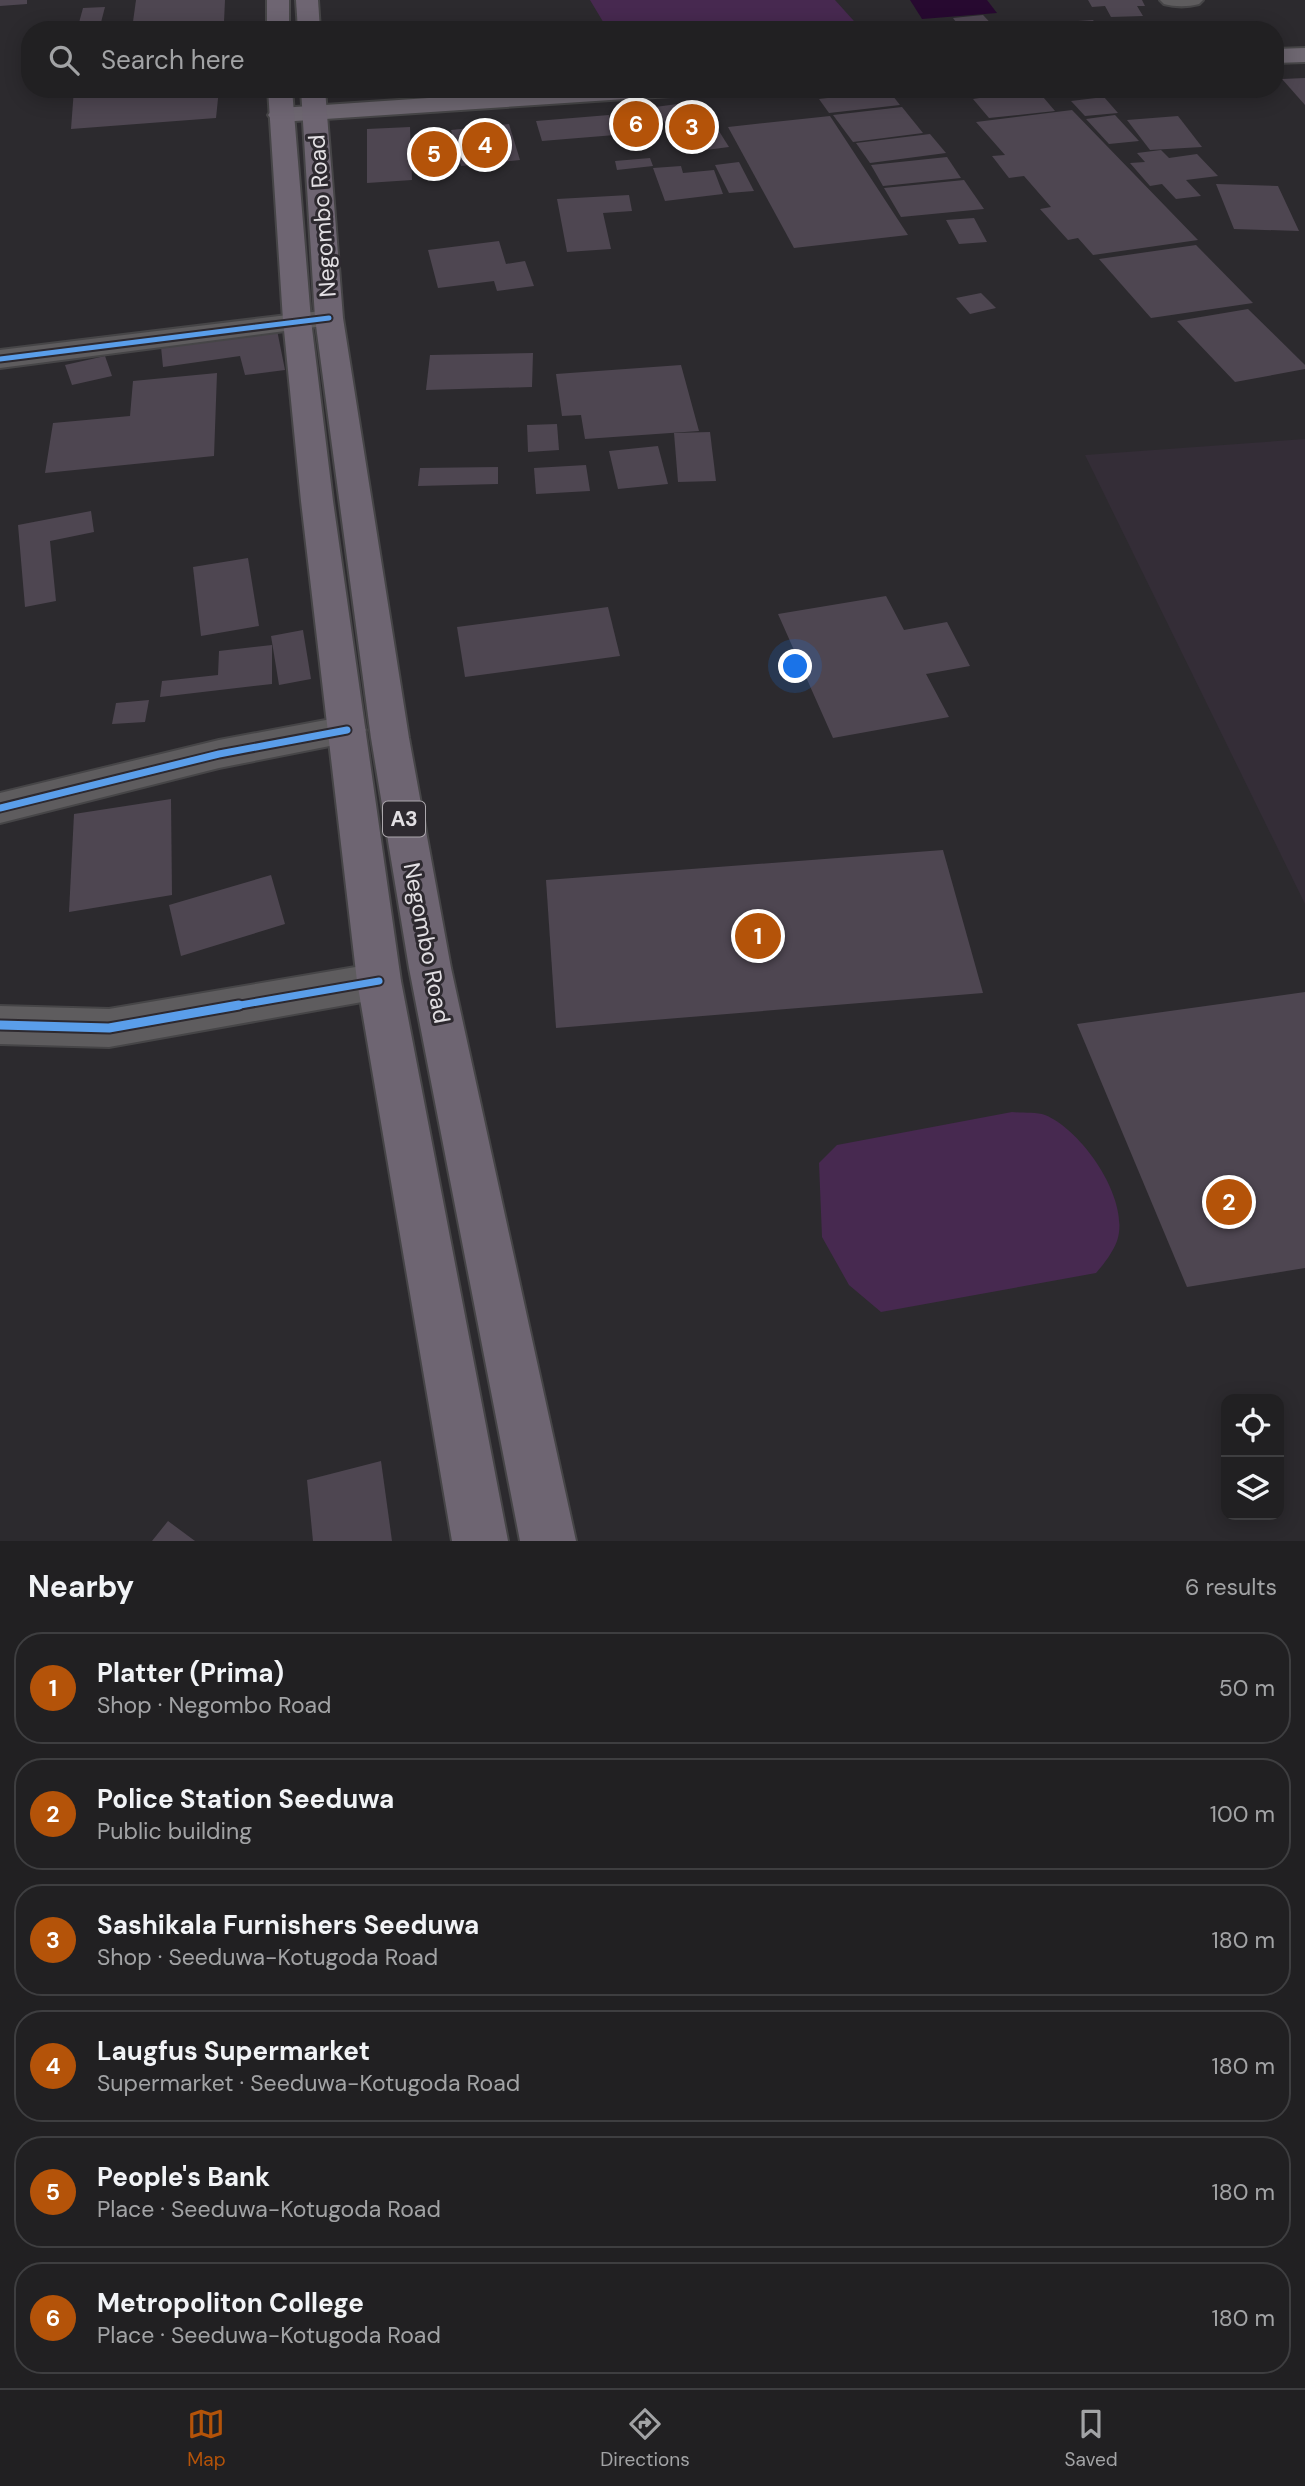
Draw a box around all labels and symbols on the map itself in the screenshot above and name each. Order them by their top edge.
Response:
pin: 6 [613,98,659,150]
pin: 3 [669,101,715,153]
pin: 4 [462,119,508,171]
pin: 5 [411,128,457,180]
street label: Negombo Road [301,134,343,298]
your location [778,649,812,683]
road number: A3 [383,802,425,836]
street label: Negombo Road [397,860,457,1026]
pin: 1 [735,910,781,962]
pin: 2 [1206,1176,1252,1228]

